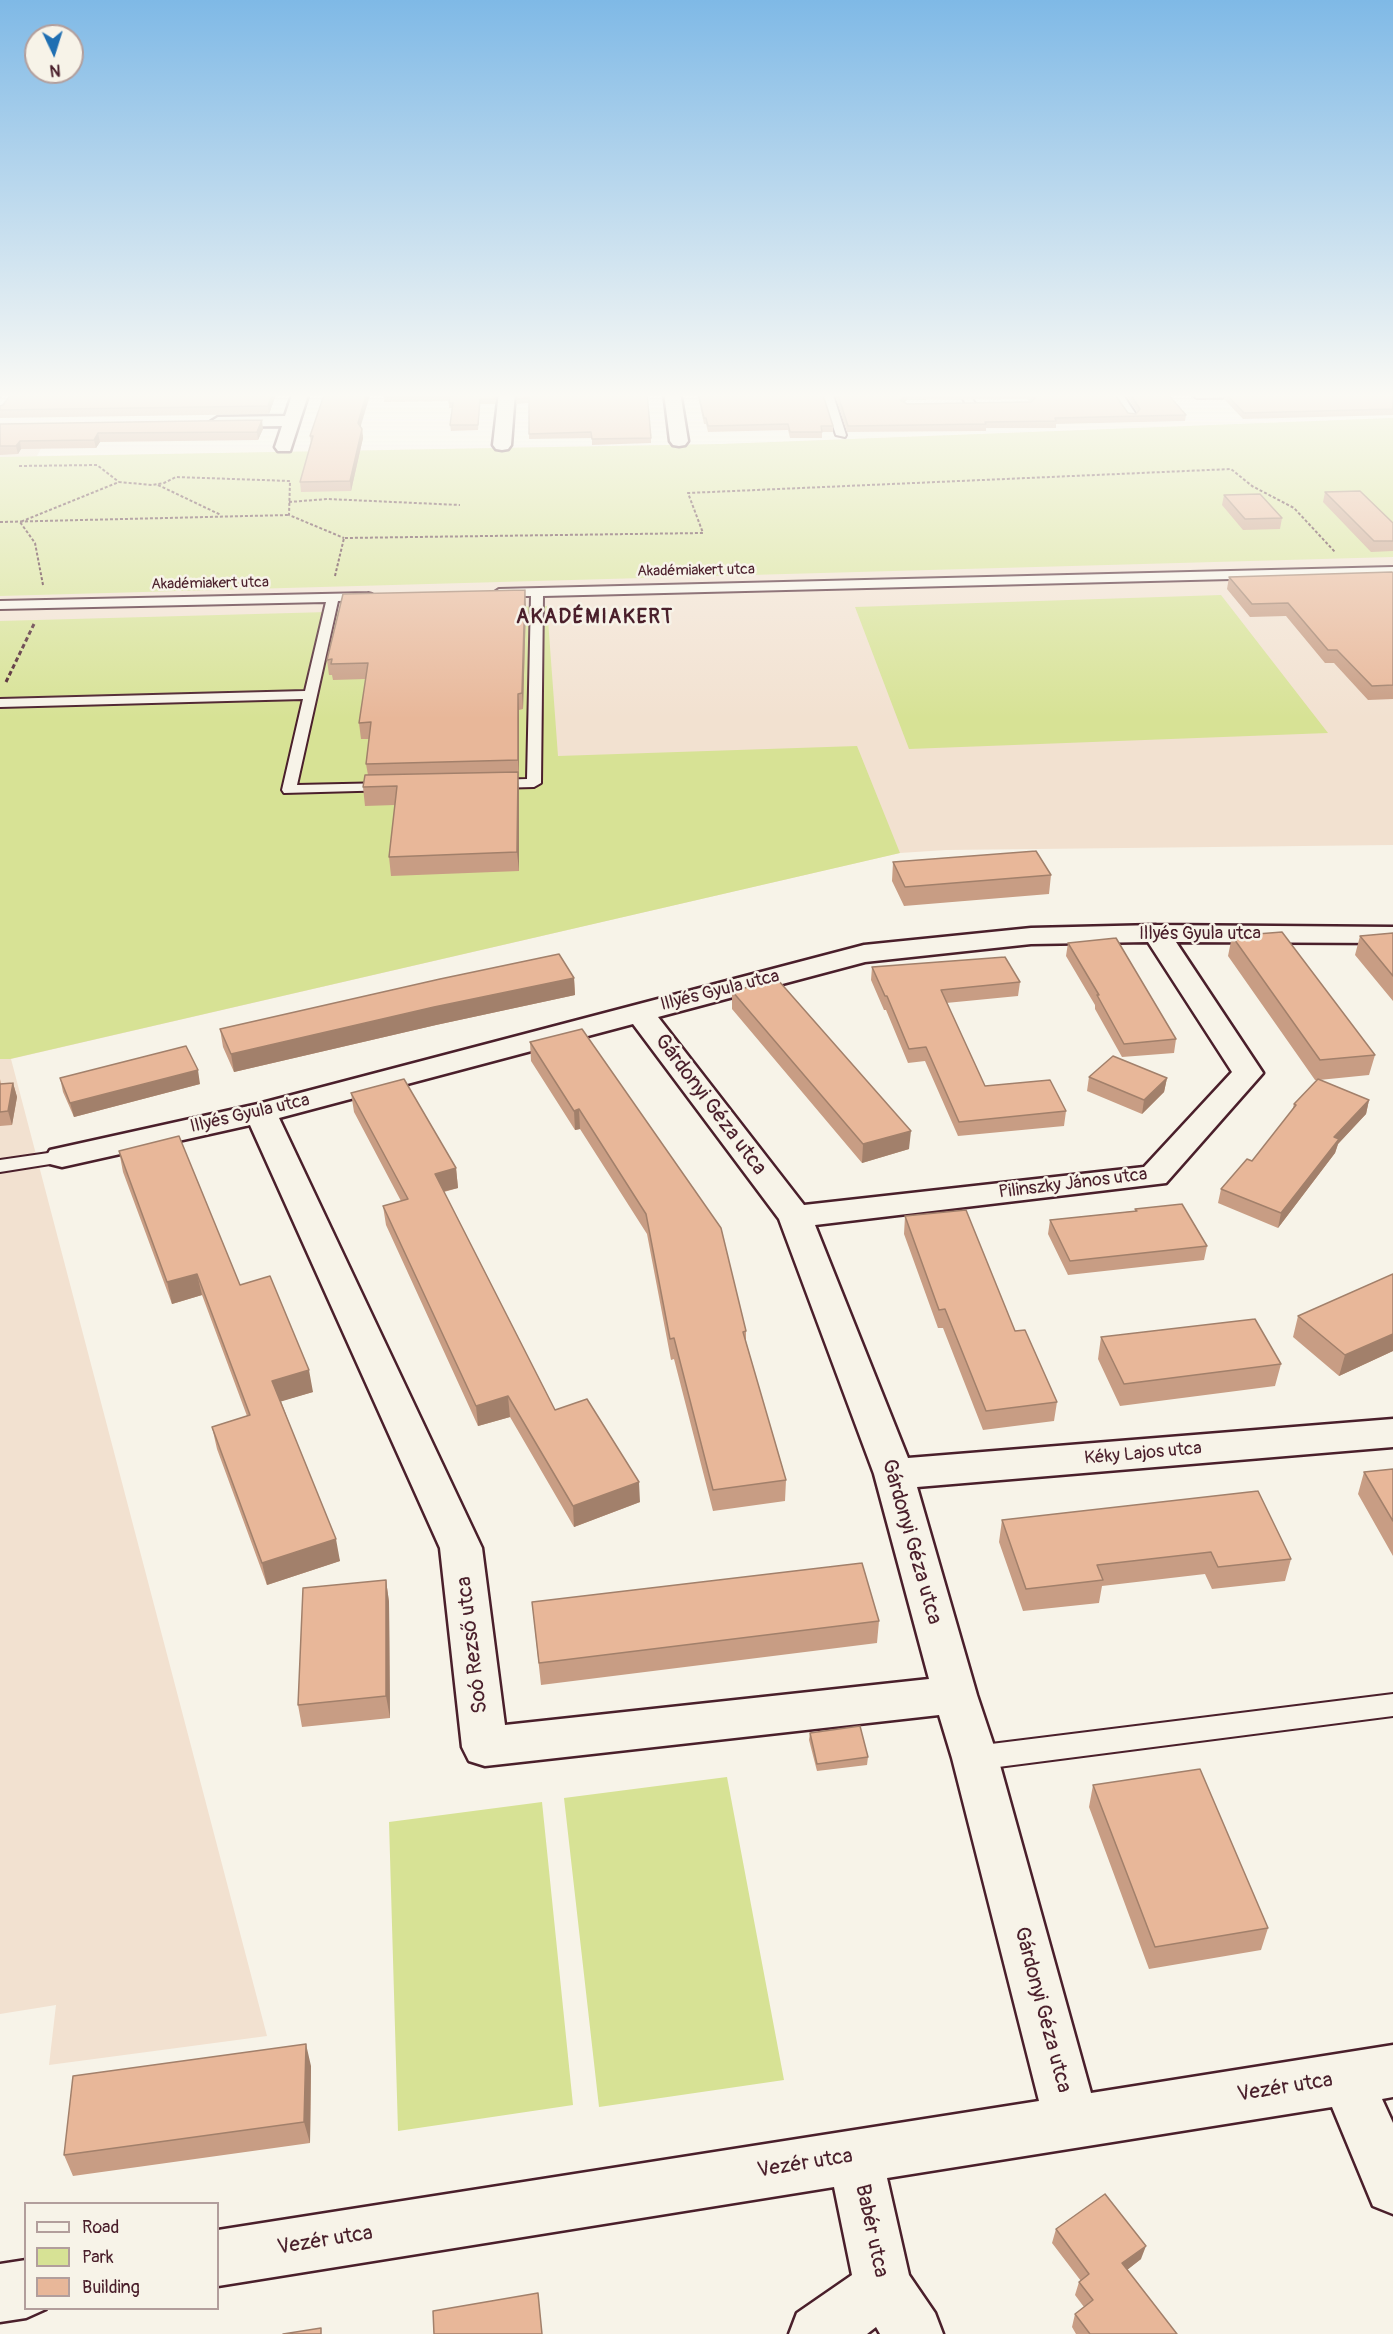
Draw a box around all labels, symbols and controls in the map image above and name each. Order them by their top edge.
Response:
north arrow [24,24,84,84]
text: N [49,60,61,80]
street label: Akadémiakert utca [637,561,755,581]
street label: Akadémiakert utca [151,574,269,594]
district label: AKADÉMIAKERT [516,606,674,630]
street label: Illyés Gyula utca [1139,923,1261,945]
street label: Illyés Gyula utca [658,966,782,1016]
street label: Gárdonyi Géza utca [649,1029,771,1181]
street label: Illyés Gyula utca [188,1090,312,1138]
street label: Pilinszky János utca [997,1164,1149,1204]
street label: Kéky Lajos utca [1083,1438,1203,1470]
street label: Gárdonyi Géza utca [875,1457,947,1627]
street label: Soó Rezső utca [452,1575,494,1715]
street label: Gárdonyi Géza utca [1008,1924,1076,2096]
street label: Vezér utca [1235,2068,1335,2108]
street label: Vezér utca [755,2144,855,2184]
street label: Babér utca [849,2182,893,2280]
legend [24,2202,219,2310]
text: Road [82,2216,119,2239]
street label: Vezér utca [275,2221,375,2261]
text: Park [82,2246,114,2269]
text: Building [82,2276,140,2299]

